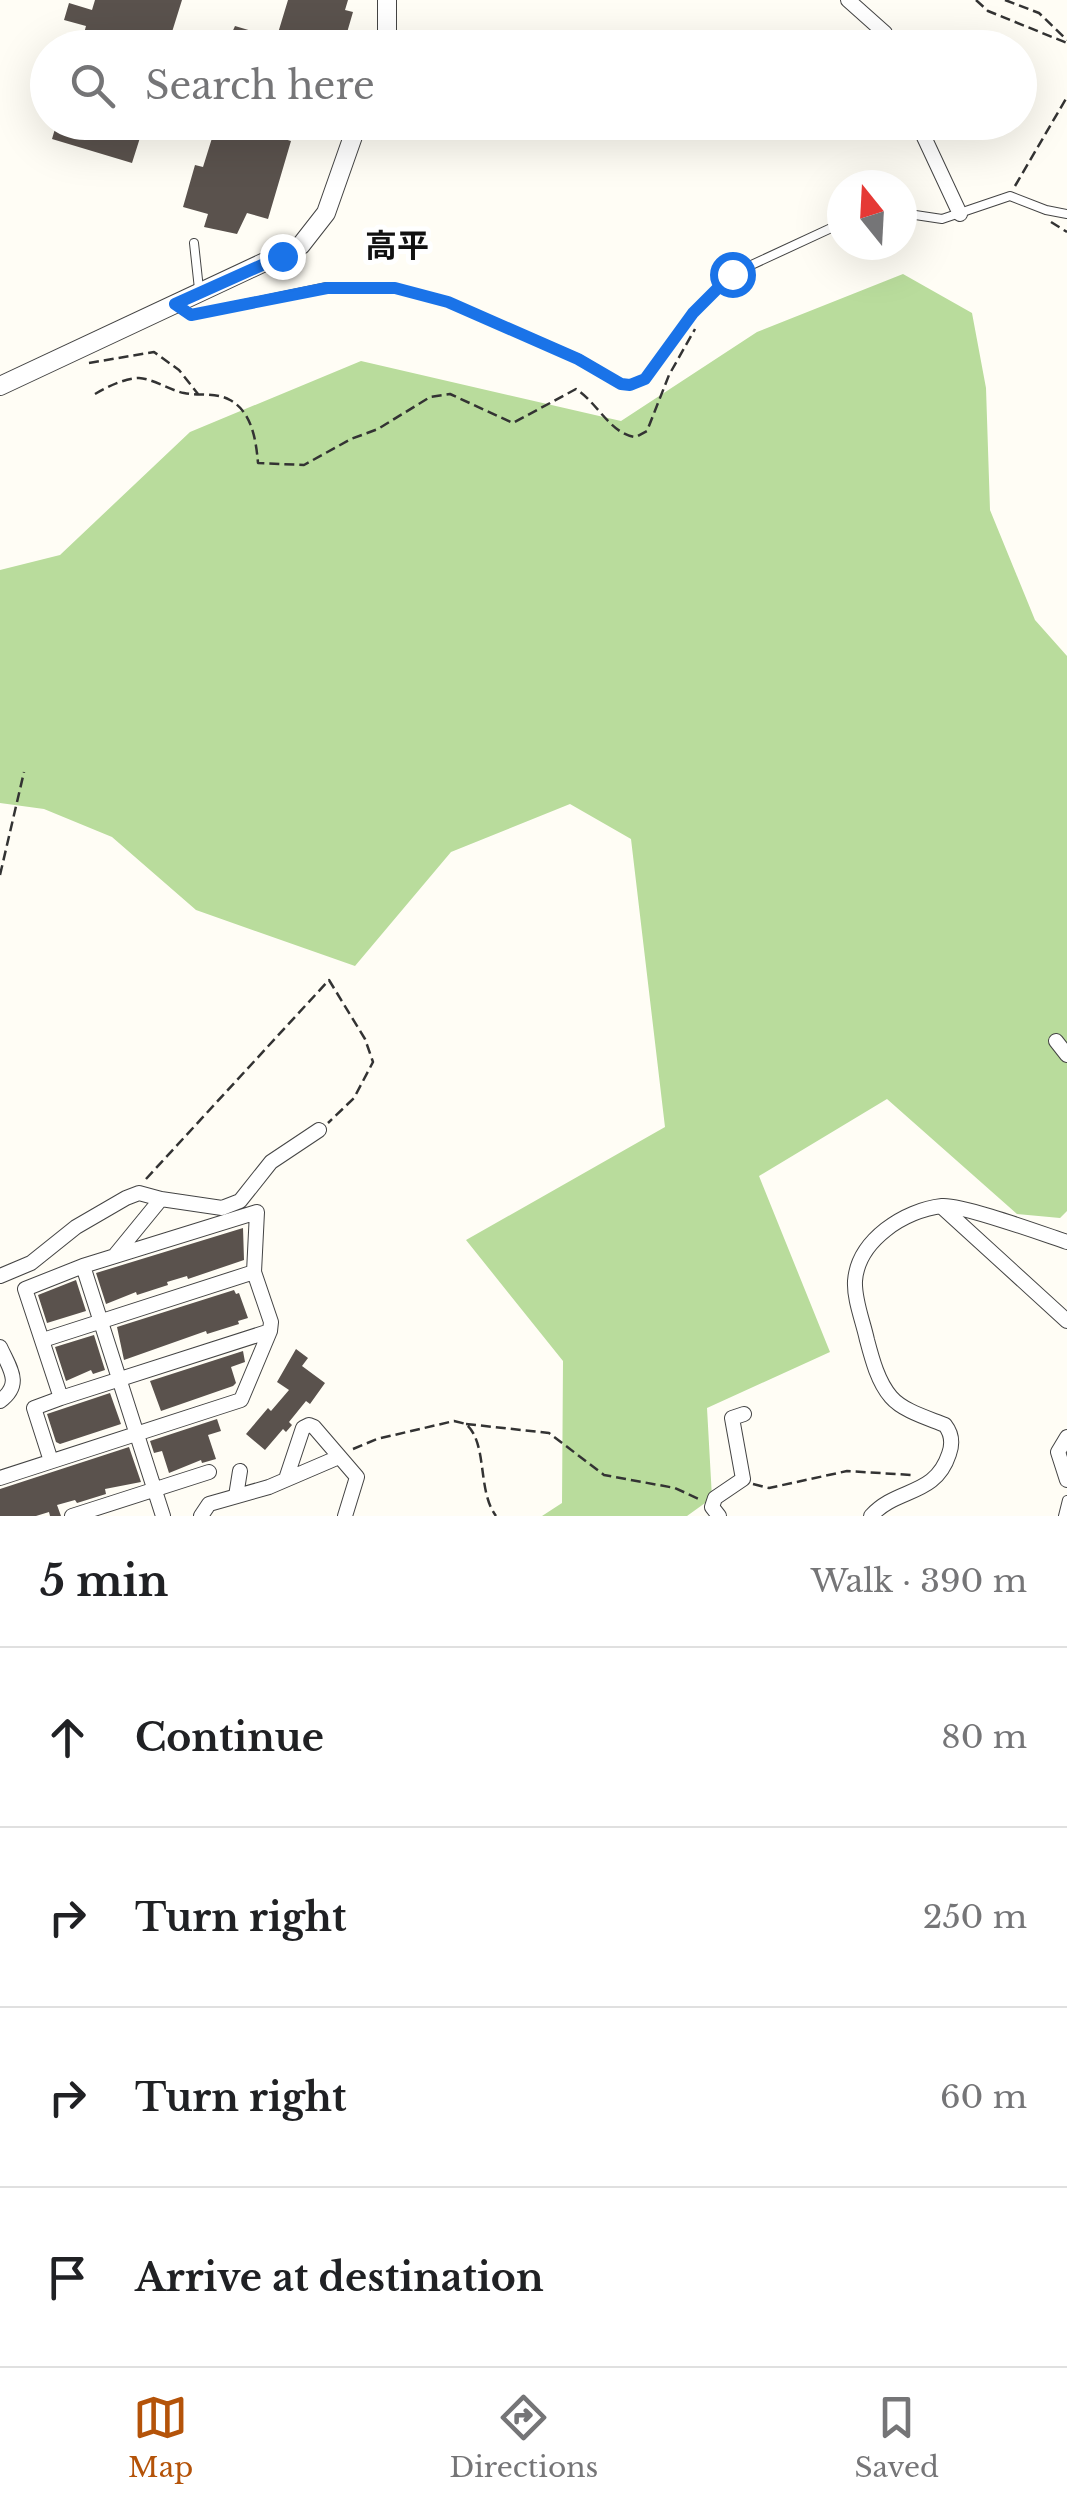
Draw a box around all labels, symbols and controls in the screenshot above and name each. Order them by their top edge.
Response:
search box [30,30,1037,140]
icon: search [65,58,120,113]
text: Search here [145,62,375,109]
north arrow [827,170,917,260]
district label: 高平 [365,226,429,266]
route end [260,234,306,280]
route start [710,252,756,298]
text: 5 min [40,1555,168,1607]
text: Walk · 390 m [811,1561,1027,1601]
icon: ahead [40,1710,95,1765]
text: Continue [135,1714,324,1761]
text: 80 m [941,1717,1027,1757]
icon: right [40,1890,95,1945]
text: Turn right [135,1894,346,1941]
text: 250 m [923,1897,1027,1937]
icon: right [40,2070,95,2125]
text: Turn right [135,2074,346,2121]
text: 60 m [940,2077,1027,2117]
icon: arrive [40,2250,95,2305]
text: Arrive at destination [135,2254,544,2301]
tab: Map [128,2390,193,2485]
tab: Directions [449,2390,598,2485]
tab: Saved [854,2390,939,2485]

